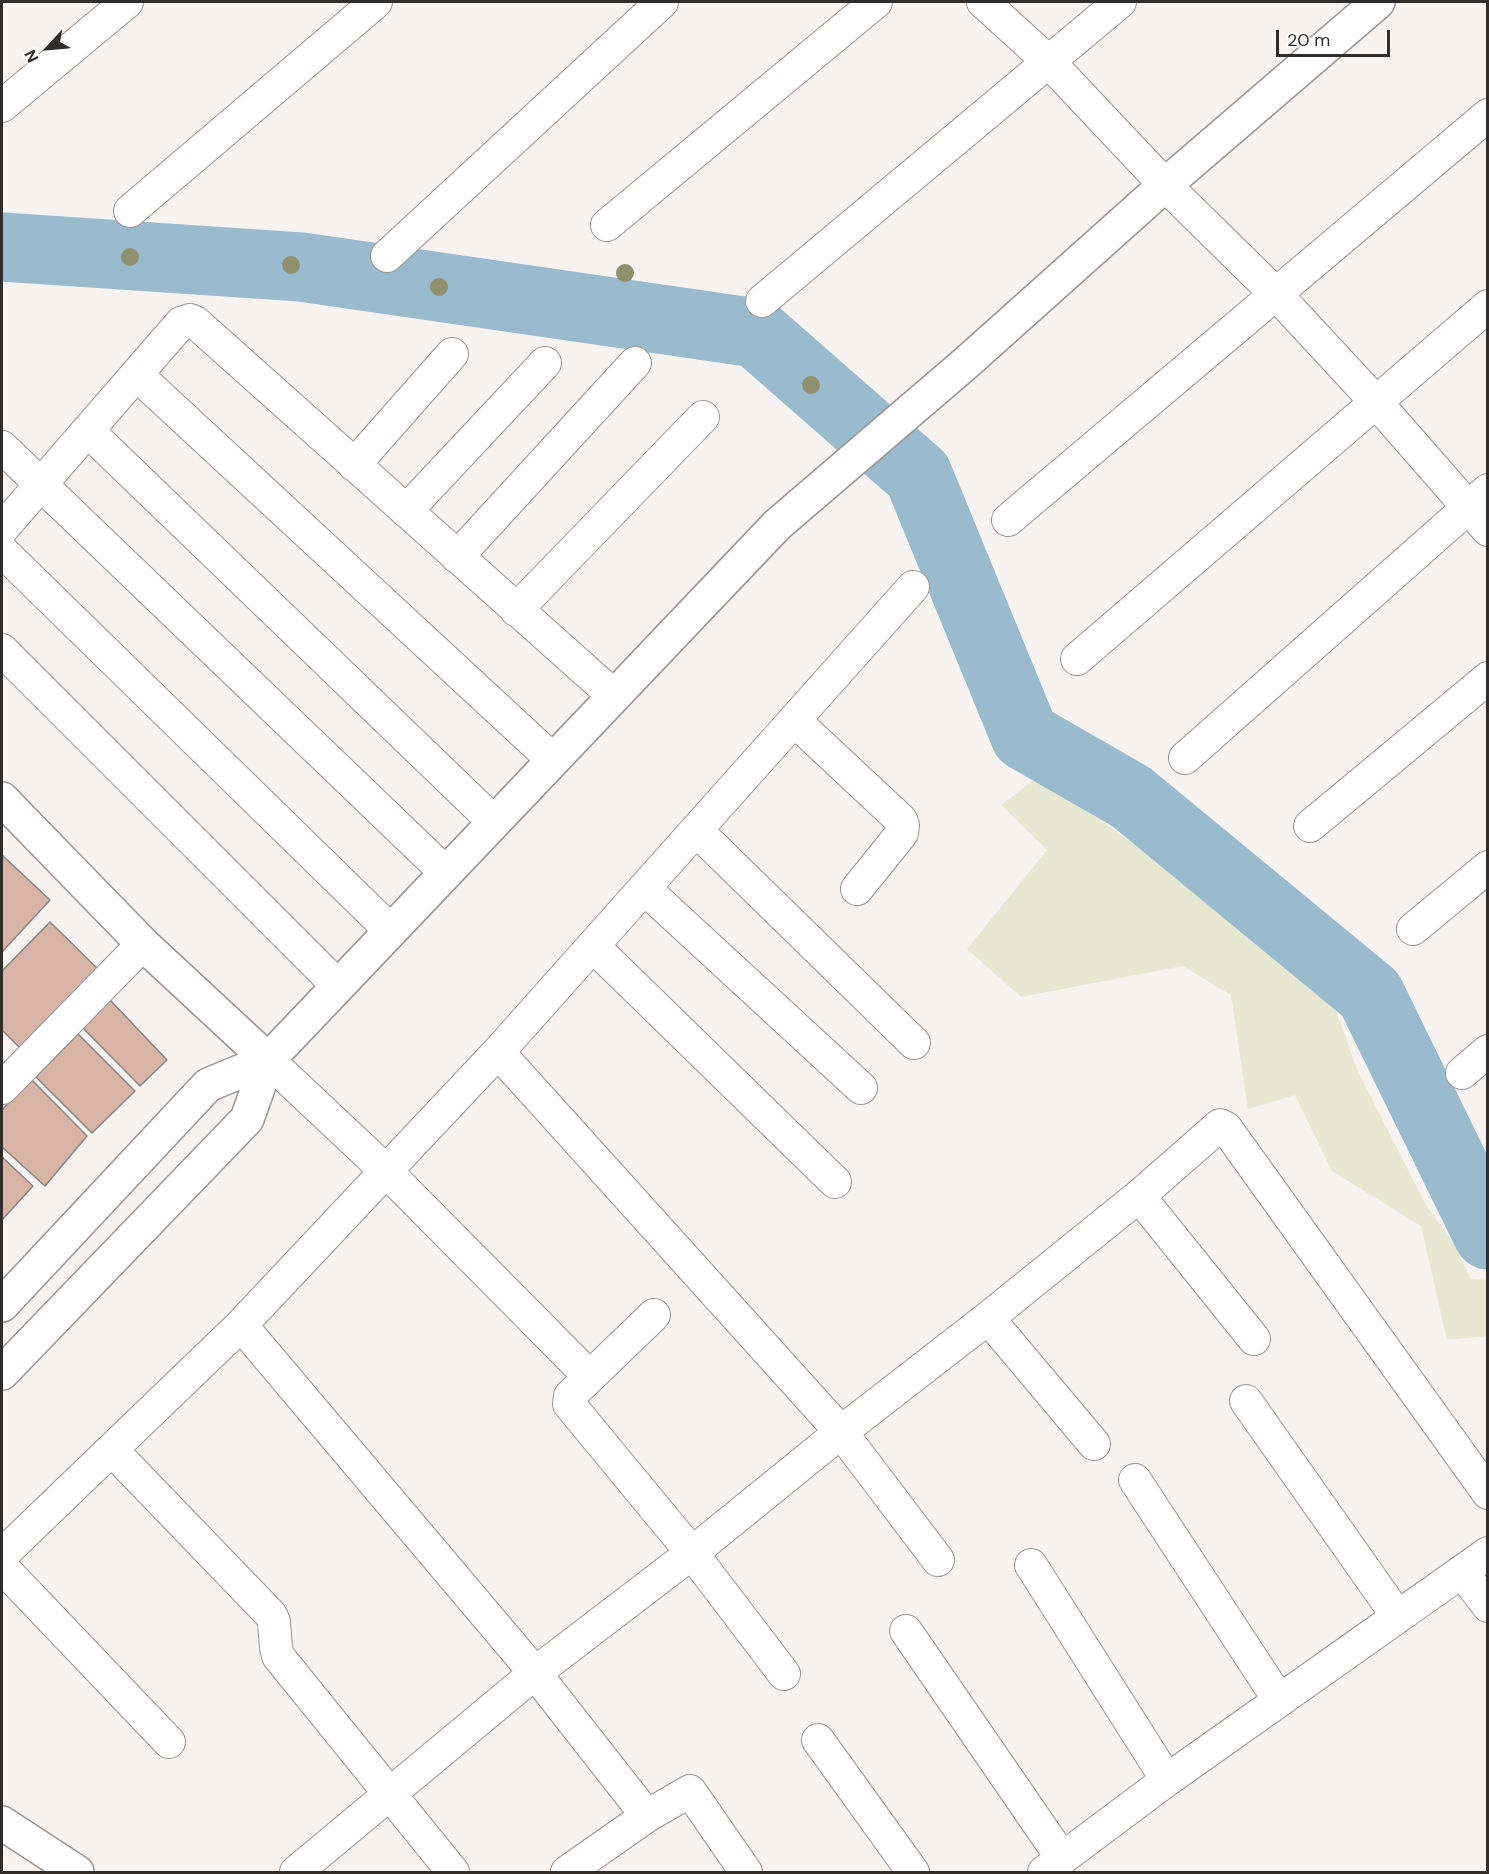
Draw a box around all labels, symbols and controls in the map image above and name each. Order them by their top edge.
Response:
north arrow [18,18,78,78]
scale bar [1279,18,1393,56]
text: 20 m [1287,28,1330,52]
text: N [19,46,43,66]

